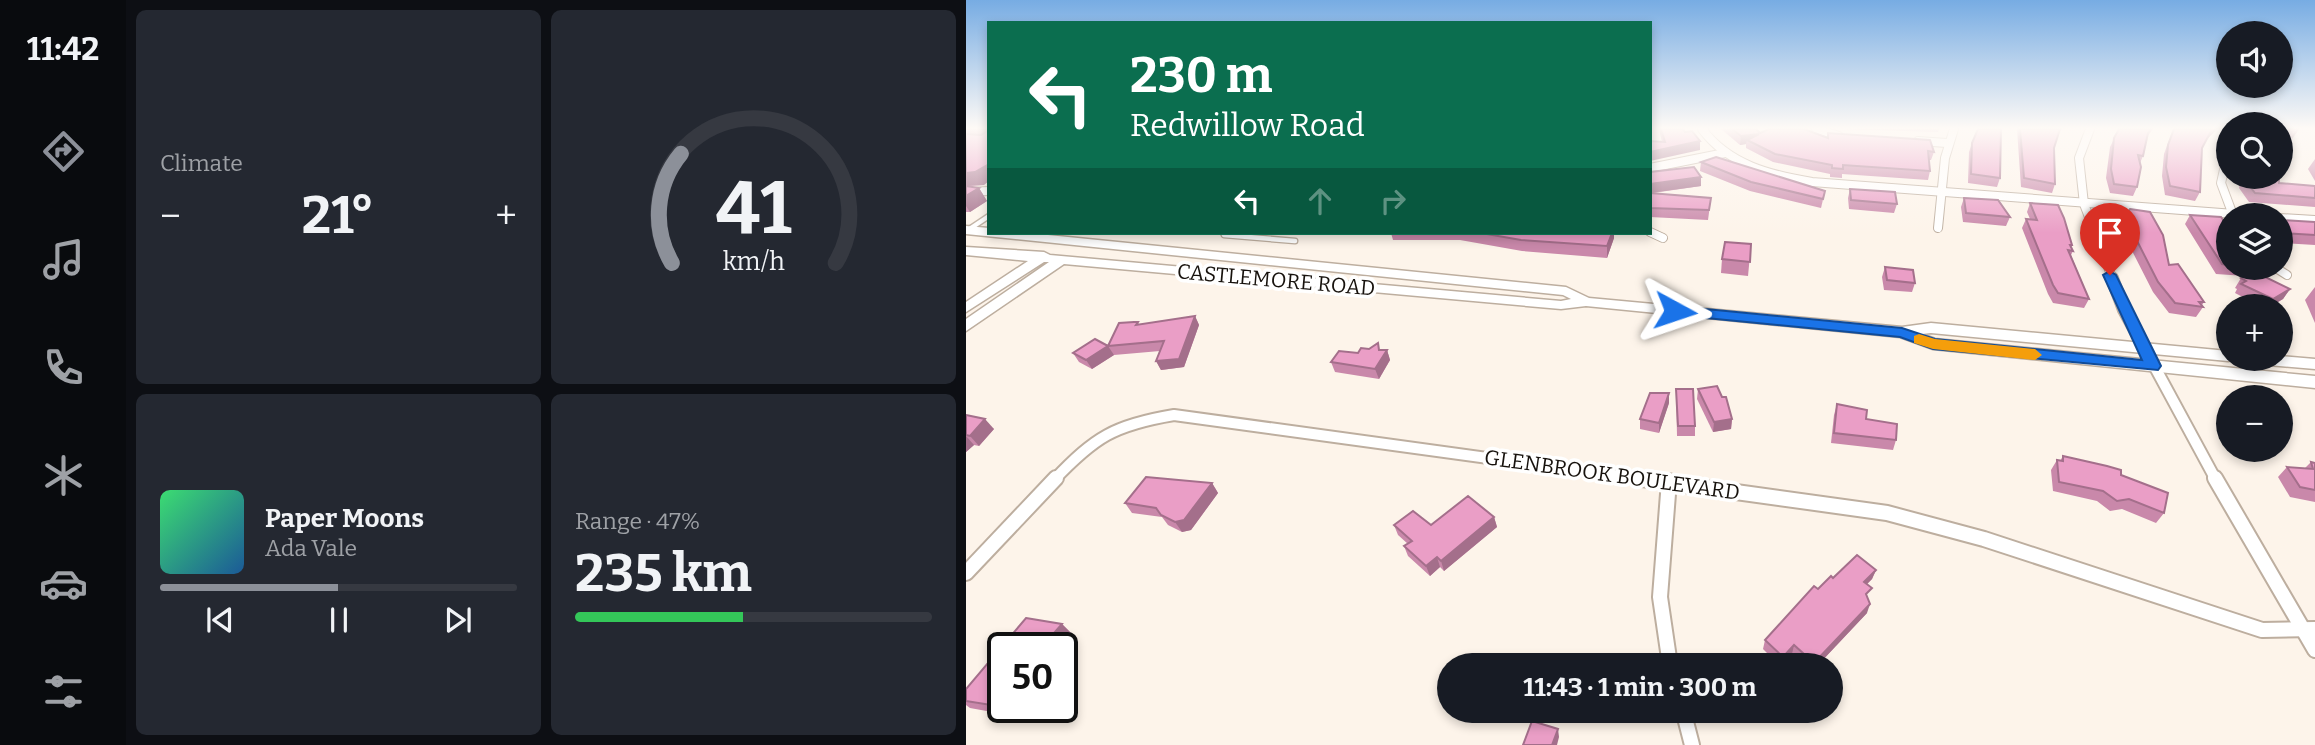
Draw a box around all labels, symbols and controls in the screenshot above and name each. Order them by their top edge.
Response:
map controls [2216,21,2293,462]
button: sound [2216,21,2293,98]
text: 11:42 [27,30,99,68]
text: 230 m [1130,46,1273,105]
icon: left [1015,49,1106,140]
text: Redwillow Road [1130,106,1365,144]
button: search [2216,112,2293,189]
icon: directions [39,127,88,176]
text: Climate [160,149,243,177]
text: 41 [716,165,792,252]
icon: left [1228,182,1266,220]
icon: ahead [1301,182,1339,220]
icon: right [1374,182,1412,220]
text: 21° [302,184,374,247]
text: − [160,193,181,239]
text: + [495,193,517,239]
pin [2080,203,2140,275]
button: layers [2216,203,2293,280]
icon: arrive [2091,214,2129,252]
icon: music [39,235,88,284]
text: km/h [723,247,785,277]
street label: CASTLEMORE ROAD [1176,258,1376,302]
position arrow [1638,274,1712,348]
button: + [2216,294,2293,371]
icon: phone [39,343,88,392]
button: − [2216,385,2293,462]
street label: GLENBROOK BOULEVARD [1483,444,1741,506]
icon: climate [39,451,88,500]
text: Paper Moons [265,503,424,534]
text: Range · 47% [575,507,700,535]
text: Ada Vale [265,534,357,562]
text: 235 km [575,542,752,605]
icon: car [39,559,88,608]
icon: previous [201,601,239,639]
icon: pause [320,601,358,639]
icon: next [439,601,477,639]
speed limit sign: 50 [987,632,1078,723]
icon: filters [39,667,88,716]
text: 11:43 · 1 min · 300 m [1523,672,1757,703]

